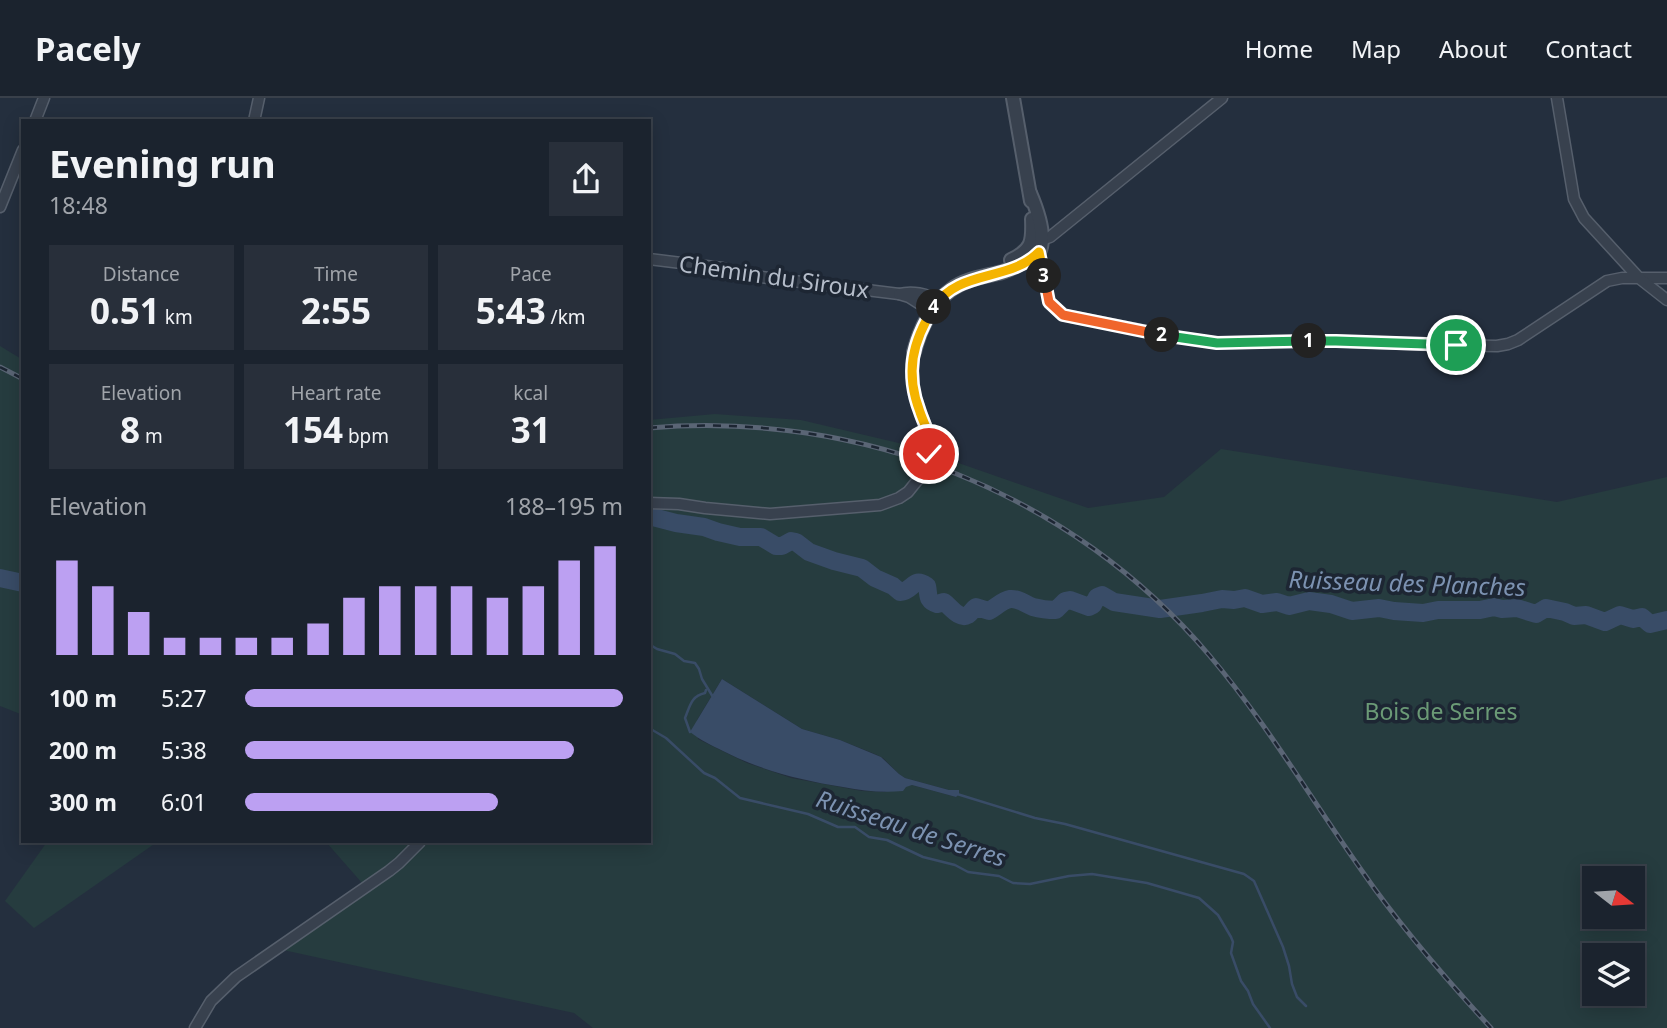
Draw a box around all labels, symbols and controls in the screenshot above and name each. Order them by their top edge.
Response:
text: Pacely [35,26,141,71]
text: Home [1245,32,1313,65]
text: Map [1351,32,1401,65]
text: About [1439,32,1507,65]
text: Contact [1545,32,1632,65]
text: Evening run [49,137,276,189]
button: share [549,142,623,216]
text: 18:48 [49,189,108,221]
street label: Chemin du Siroux [677,247,871,305]
pin: 3 [1026,258,1062,294]
text: Distance [103,261,180,287]
text: Time [314,261,358,287]
text: Pace [510,261,552,287]
text: 3 [1038,262,1049,288]
text: 0.51 [90,287,160,334]
text: 2:55 [301,287,371,334]
text: 5:43 [476,287,546,334]
pin: 4 [916,290,951,325]
text: 4 [928,293,939,319]
text: km [160,304,193,330]
text: /km [546,304,586,330]
pin [1426,315,1486,375]
pin: 2 [1144,317,1180,352]
text: 2 [1156,321,1167,347]
pin: 1 [1292,324,1326,358]
icon: arrive [1437,326,1475,364]
text: 1 [1303,327,1314,353]
text: Elevation [101,380,182,406]
text: Heart rate [291,380,381,406]
text: kcal [513,380,548,406]
text: 8 [120,406,140,453]
text: 154 [283,406,343,453]
text: 31 [511,406,551,453]
text: m [140,423,163,449]
text: bpm [343,423,389,449]
pin [899,424,959,484]
icon: check [910,435,948,473]
text: Elevation [49,490,147,522]
text: 188–195 m [505,490,623,522]
water label: Ruisseau des Planches [1288,562,1526,603]
text: 100 m [49,682,117,714]
text: 5:27 [161,682,207,714]
park label: Bois de Serres [1364,695,1518,727]
text: 200 m [49,734,117,766]
text: 5:38 [161,734,207,766]
water label: Ruisseau de Serres [812,781,1010,874]
text: 300 m [49,786,117,818]
text: 6:01 [161,786,207,818]
north arrow [1582,866,1645,929]
map controls [1582,866,1645,1006]
button: layers [1582,943,1645,1006]

